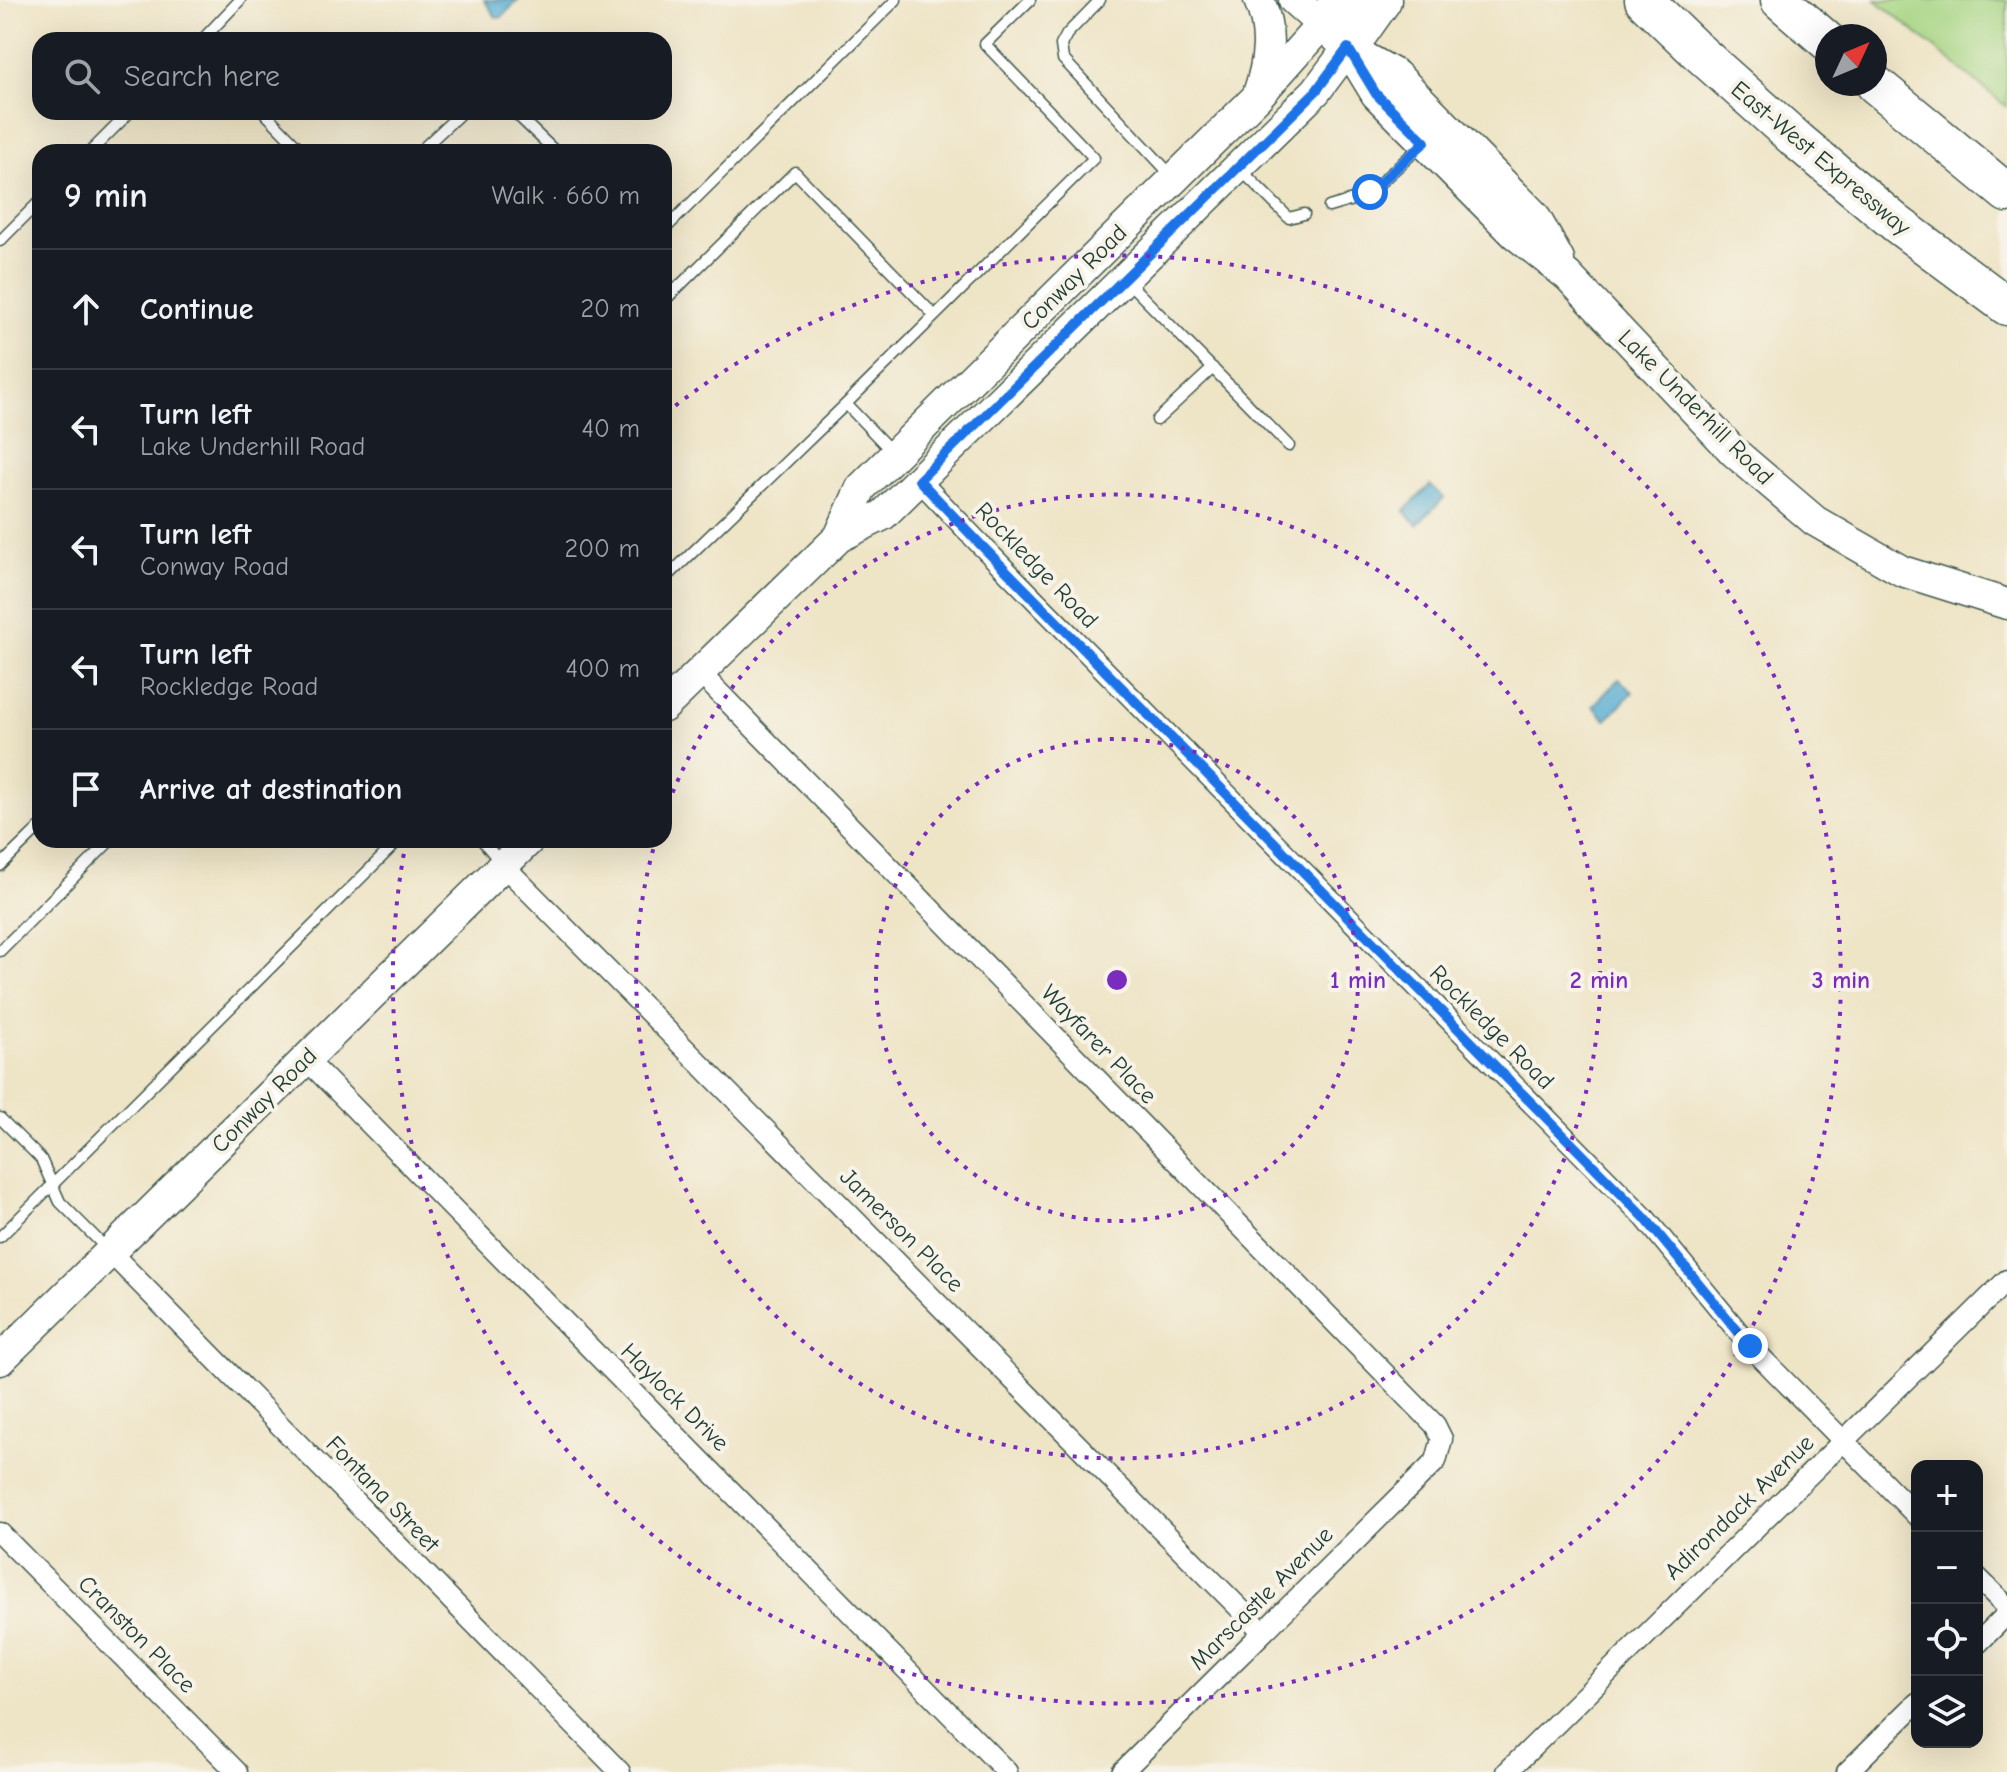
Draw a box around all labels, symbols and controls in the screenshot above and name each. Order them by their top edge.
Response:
north arrow [1815,24,1887,96]
search box [32,32,672,120]
icon: search [60,54,104,98]
text: Search here [124,59,280,94]
street label: East-West Expressway [1726,75,1917,241]
route start [1352,174,1388,210]
text: 9 min [64,176,148,216]
text: Walk · 660 m [491,181,640,211]
street label: Conway Road [1015,218,1133,336]
icon: ahead [64,287,108,331]
text: Continue [140,292,254,327]
text: 20 m [580,294,640,324]
street label: Lake Underhill Road [1613,324,1779,490]
text: Turn left [140,397,252,432]
icon: left [64,407,108,451]
text: 40 m [581,414,640,444]
text: Lake Underhill Road [140,432,365,462]
street label: Rockledge Road [970,496,1104,634]
text: Turn left [140,517,252,552]
icon: left [64,527,108,571]
text: 200 m [565,534,640,564]
text: Conway Road [140,552,289,582]
text: Turn left [140,637,252,672]
icon: left [64,647,108,691]
text: 400 m [566,654,640,684]
text: Rockledge Road [140,672,318,702]
icon: arrive [64,767,108,811]
text: Arrive at destination [140,772,402,807]
street label: Rockledge Road [1424,959,1560,1095]
centre of rings [1103,966,1131,994]
text: 1 min [1330,966,1386,994]
text: 2 min [1570,966,1628,994]
text: 3 min [1812,966,1870,994]
street label: Wayfarer Place [1035,979,1163,1109]
street label: Conway Road [205,1041,323,1159]
street label: Jamerson Place [834,1162,970,1298]
route end [1732,1328,1768,1364]
street label: Haylock Drive [615,1337,735,1457]
street label: Adirondack Avenue [1659,1429,1819,1585]
street label: Fontana Street [321,1430,446,1559]
map controls [1911,1460,1983,1748]
button: + [1911,1460,1983,1532]
street label: Marscastle Avenue [1184,1521,1338,1675]
button: − [1911,1532,1983,1604]
street label: Cranston Place [73,1570,201,1698]
button: locate [1911,1604,1983,1676]
button: layers [1911,1676,1983,1748]

